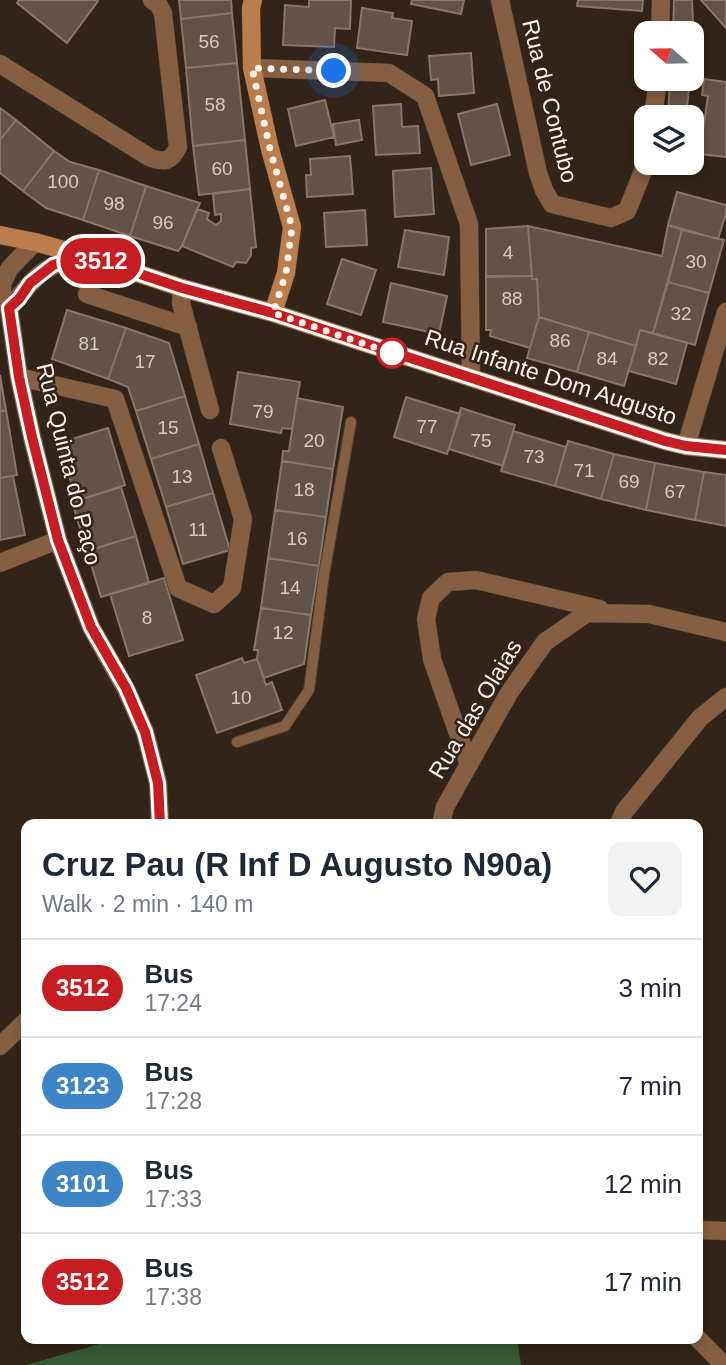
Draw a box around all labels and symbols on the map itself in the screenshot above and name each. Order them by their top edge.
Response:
street label: Rua de Contubo [517,17,583,185]
north arrow [634,21,704,91]
house number: 56 [198,31,220,52]
your location [316,53,351,88]
house number: 58 [204,94,226,115]
house number: 60 [211,158,233,179]
house number: 100 [47,171,79,192]
house number: 98 [103,193,125,214]
house number: 96 [152,212,174,233]
line badge: 3512 [52,238,150,284]
house number: 4 [503,242,514,263]
house number: 30 [685,251,707,272]
house number: 88 [501,288,523,309]
house number: 32 [670,303,692,324]
street label: Rua Infante Dom Augusto [422,324,680,430]
house number: 86 [549,330,571,351]
house number: 81 [78,333,100,354]
unlabelled marker [377,338,407,368]
house number: 84 [596,348,618,369]
house number: 82 [647,348,669,369]
house number: 17 [134,351,156,372]
street label: Rua Quinta do Paço [31,360,107,568]
house number: 79 [252,401,274,422]
house number: 77 [416,416,438,437]
house number: 15 [157,417,179,438]
house number: 20 [303,430,325,451]
house number: 75 [470,430,492,451]
house number: 73 [523,446,545,467]
house number: 71 [573,460,595,481]
house number: 13 [171,466,193,487]
house number: 69 [618,471,640,492]
house number: 18 [293,479,315,500]
house number: 67 [664,481,686,502]
house number: 11 [188,519,208,540]
house number: 16 [286,528,308,549]
house number: 14 [279,577,301,598]
house number: 8 [142,607,152,628]
house number: 12 [272,622,294,643]
street label: Rua das Olaias [423,635,527,783]
house number: 10 [230,687,252,708]

